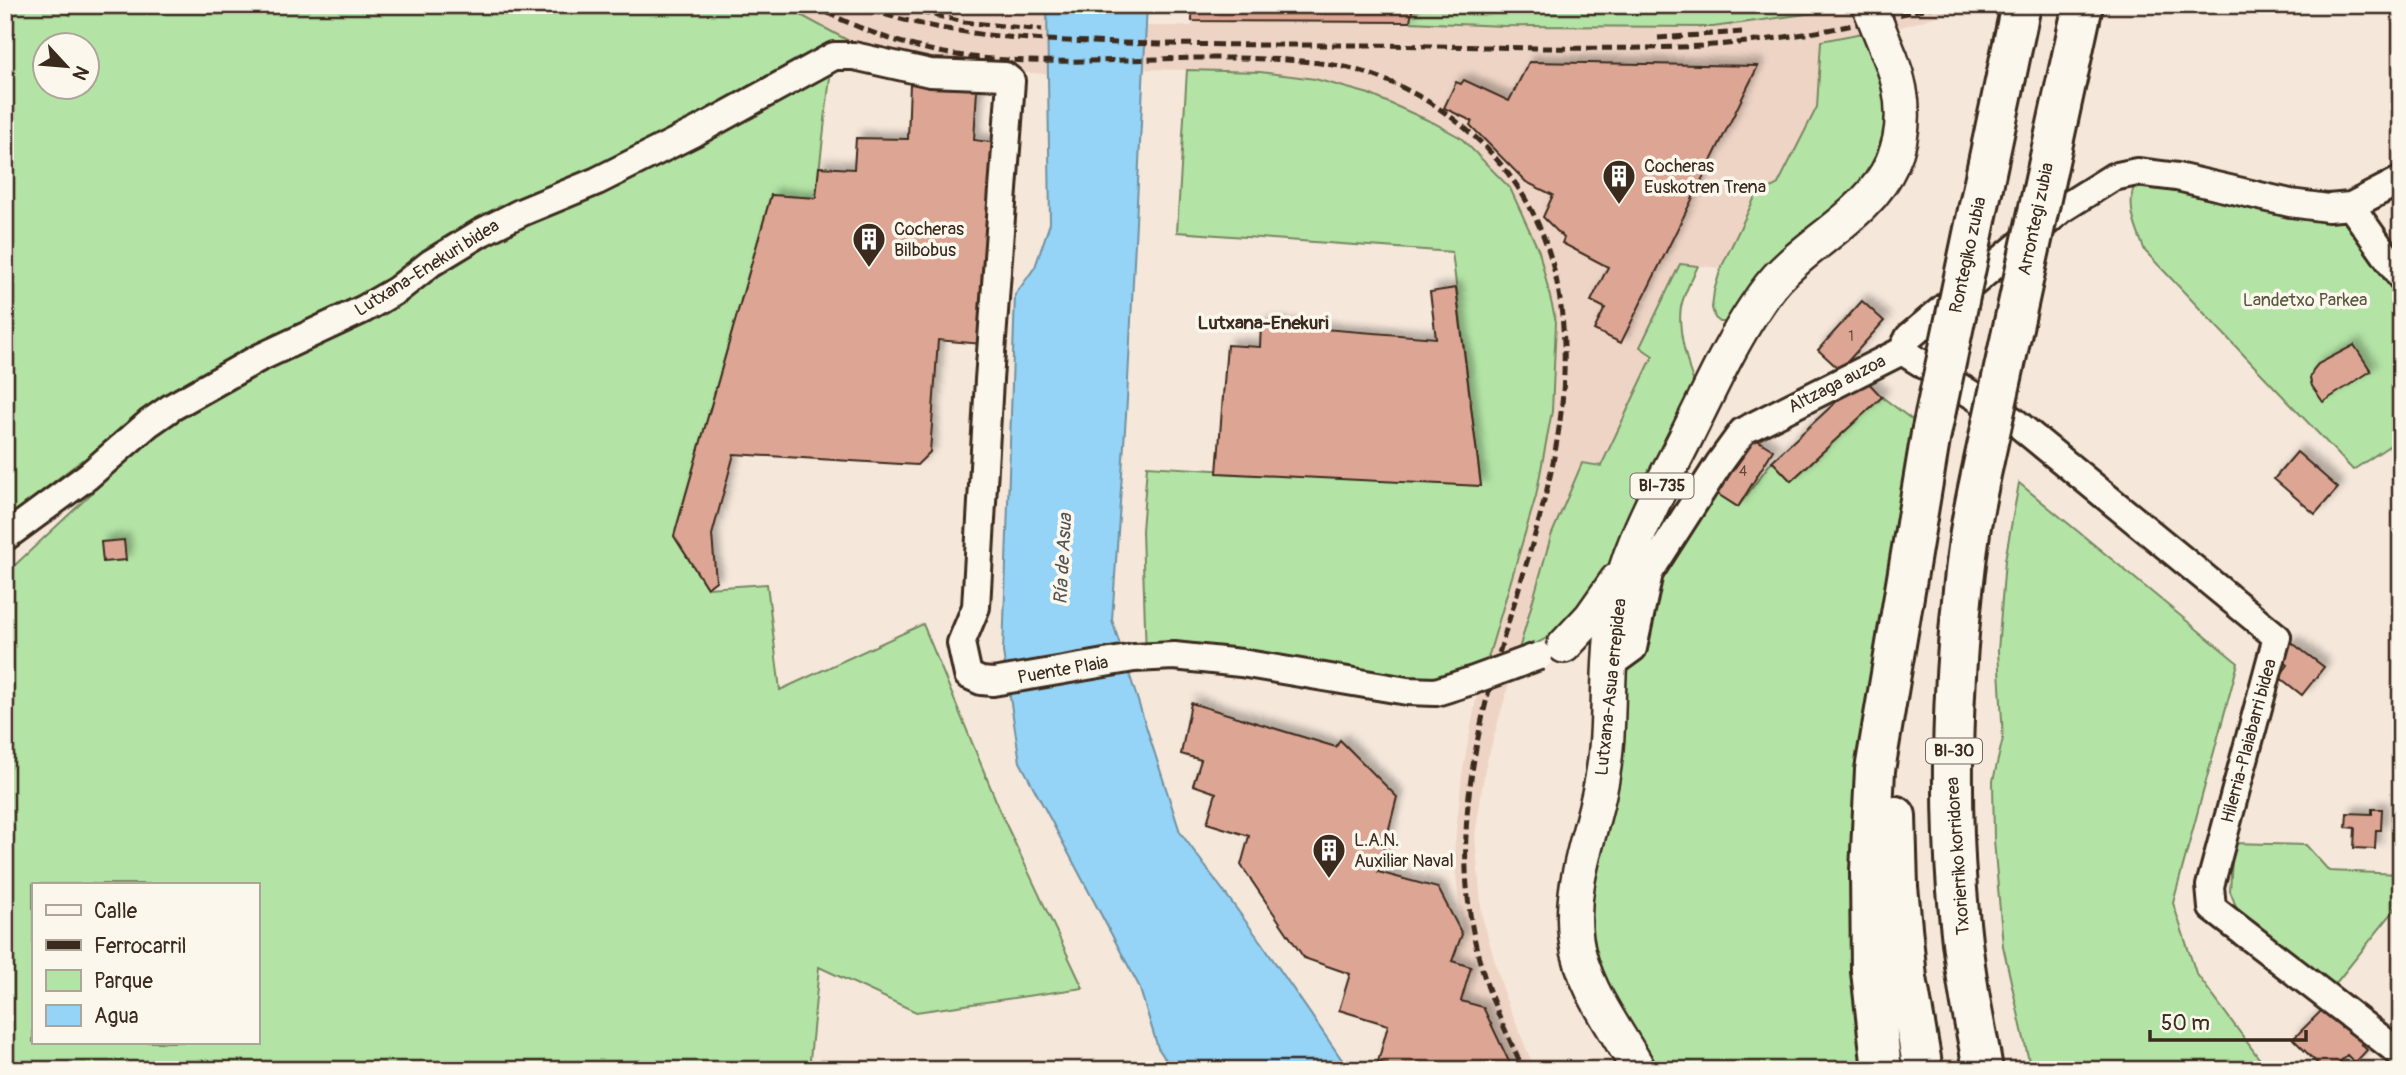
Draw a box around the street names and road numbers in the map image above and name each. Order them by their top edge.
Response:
street label: Arrontegi zubia [2013,160,2059,278]
street label: Rontegiko zubia [1944,195,1992,315]
street label: Lutxana-Enekuri bidea [350,214,504,322]
street label: Altzaga auzoa [1784,350,1890,418]
road number: BI-735 [1630,474,1694,499]
street label: Lutxana-Asua errepidea [1590,597,1632,777]
street label: Puente Plaia [1016,651,1110,689]
street label: Hilerria-Plaiabarri bidea [2216,656,2282,826]
road number: BI-30 [1926,738,1982,764]
street label: Txorierriko korridorea [1941,776,1975,936]

